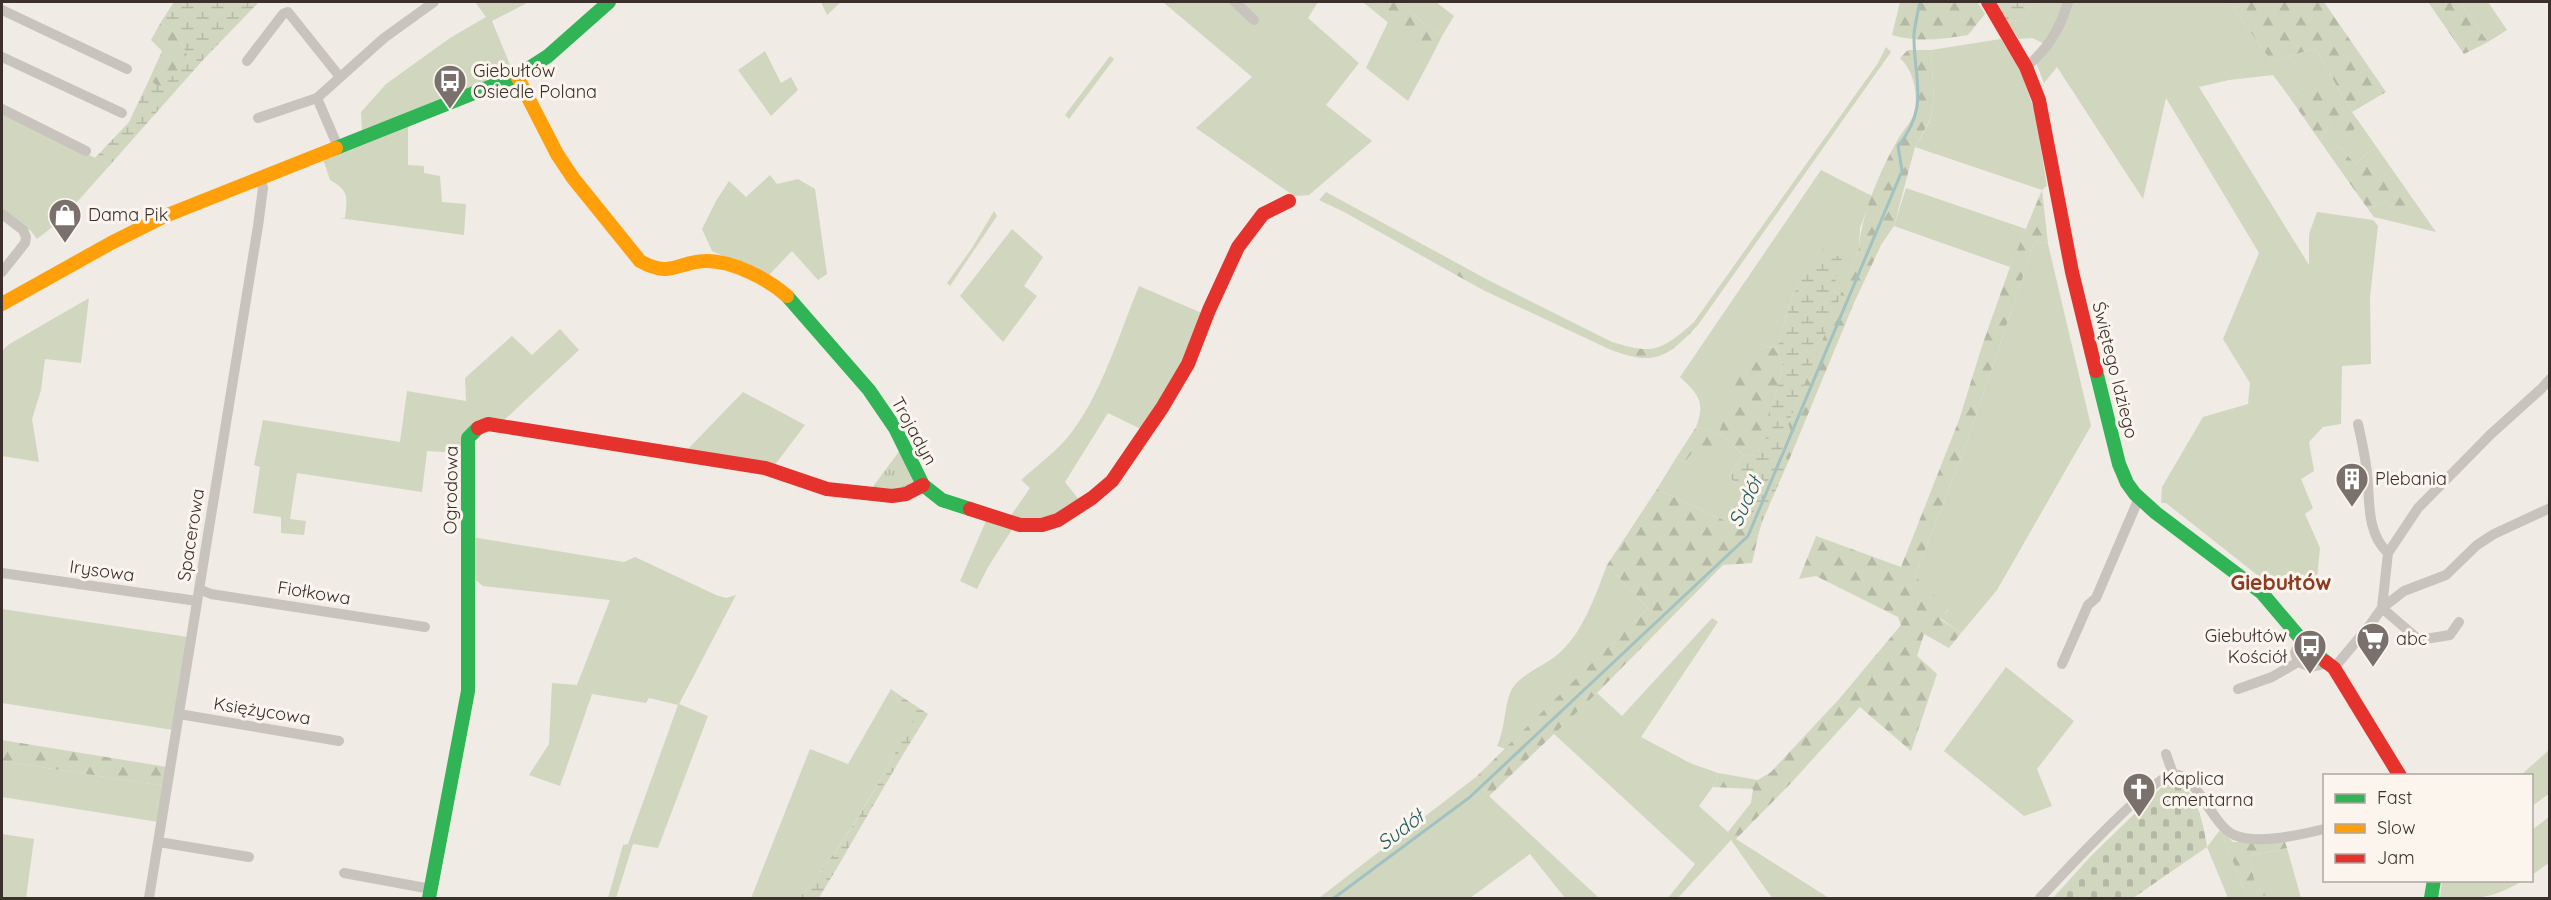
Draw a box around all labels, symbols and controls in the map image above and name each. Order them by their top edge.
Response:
place label: Giebułtów Osiedle Polana [473,59,597,103]
bus stop icon: Giebułtów Osiedle Polana [432,63,468,110]
shop icon: Dama Pik [47,197,83,244]
place label: Dama Pik [88,203,168,226]
street label: Świętego Idziego [2087,299,2144,441]
street label: Trojadyn [886,393,943,469]
street label: Ogrodowa [438,445,463,535]
building icon: Plebania [2334,461,2370,508]
place label: Plebania [2375,467,2447,490]
water label: Sudół [1722,470,1768,530]
street label: Spacerowa [172,487,209,583]
street label: Irysowa [68,555,136,586]
district label: Giebułtów [2231,569,2331,595]
street label: Fiołkowa [276,575,352,610]
supermarket icon: abc [2355,621,2391,668]
place label: Giebułtów Kościół [2205,624,2288,668]
place label: abc [2396,627,2427,650]
bus stop icon: Giebułtów Kościół [2292,628,2328,675]
street label: Księżycowa [212,691,312,730]
place label: Kaplica cmentarna [2162,767,2254,811]
church icon: Kaplica cmentarna [2121,771,2157,818]
legend [2323,774,2533,882]
text: Fast [2377,786,2412,809]
water label: Sudół [1372,802,1430,855]
text: Slow [2377,816,2415,839]
text: Jam [2377,846,2415,869]

